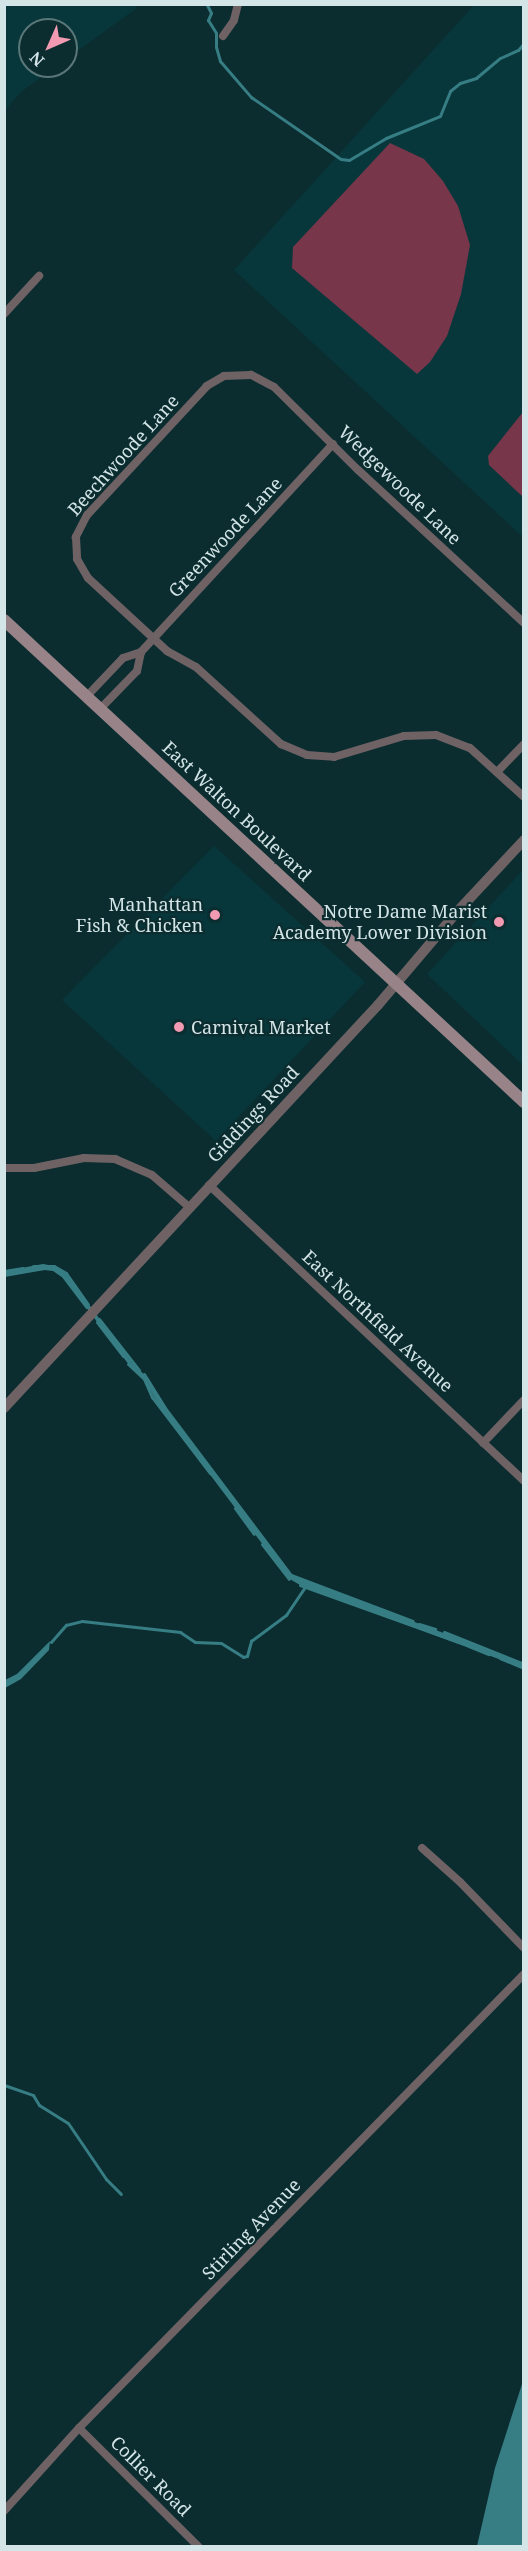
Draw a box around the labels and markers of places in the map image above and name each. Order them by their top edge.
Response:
place label: Manhattan Fish & Chicken [76,894,203,936]
place label: Notre Dame Marist Academy Lower Division [273,901,487,944]
marker: Manhattan Fish & Chicken [208,908,222,922]
marker: Notre Dame Marist Academy Lower Division [492,915,506,929]
place label: Carnival Market [191,1016,330,1038]
marker: Carnival Market [172,1020,186,1034]

